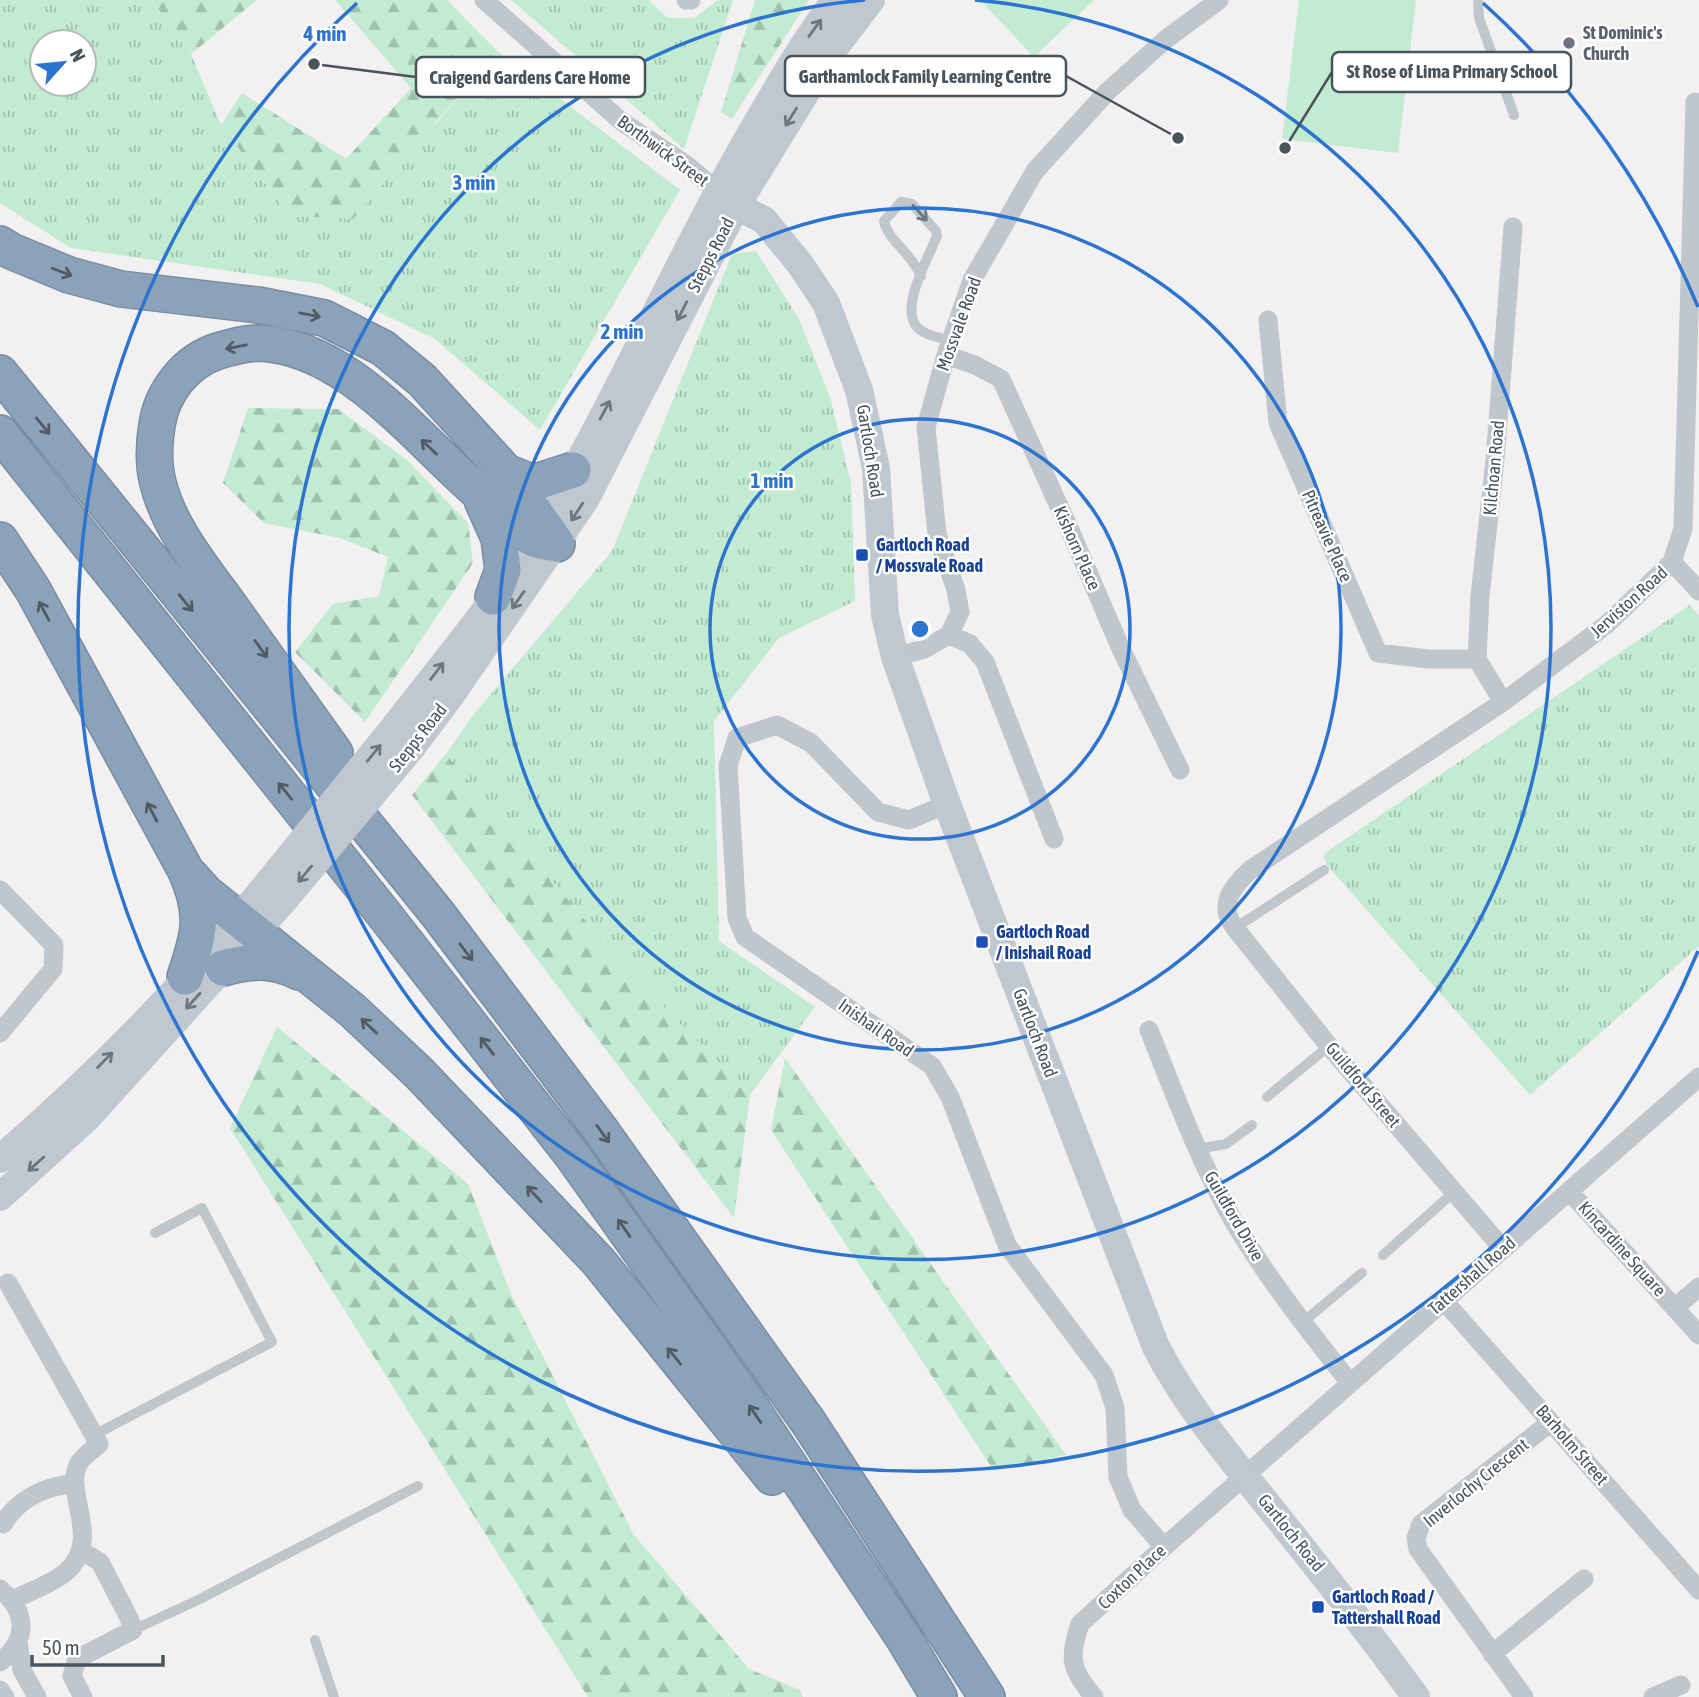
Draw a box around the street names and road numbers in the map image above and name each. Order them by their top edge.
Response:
street label: Borthwick Street [614,111,713,191]
street label: Stepps Road [683,214,738,296]
street label: Mossvale Road [932,274,985,374]
street label: Gartloch Road [853,403,888,499]
street label: Kilchoan Road [1479,420,1508,516]
street label: Pitreavie Place [1298,486,1357,585]
street label: Kishorn Place [1050,503,1105,593]
street label: Jerviston Road [1586,562,1671,642]
street label: Stepps Road [384,699,451,776]
street label: Gartloch Road [1009,985,1062,1080]
street label: Inishail Road [835,994,918,1061]
street label: Guildford Street [1322,1038,1405,1132]
street label: Guildford Drive [1200,1167,1269,1264]
street label: Kincardine Square [1574,1197,1671,1301]
street label: Tattershall Road [1424,1232,1520,1319]
street label: Barholm Street [1532,1400,1613,1489]
street label: Inverlochy Crescent [1419,1434,1532,1531]
street label: Gartloch Road [1254,1490,1329,1576]
street label: Coxton Place [1093,1540,1170,1613]

